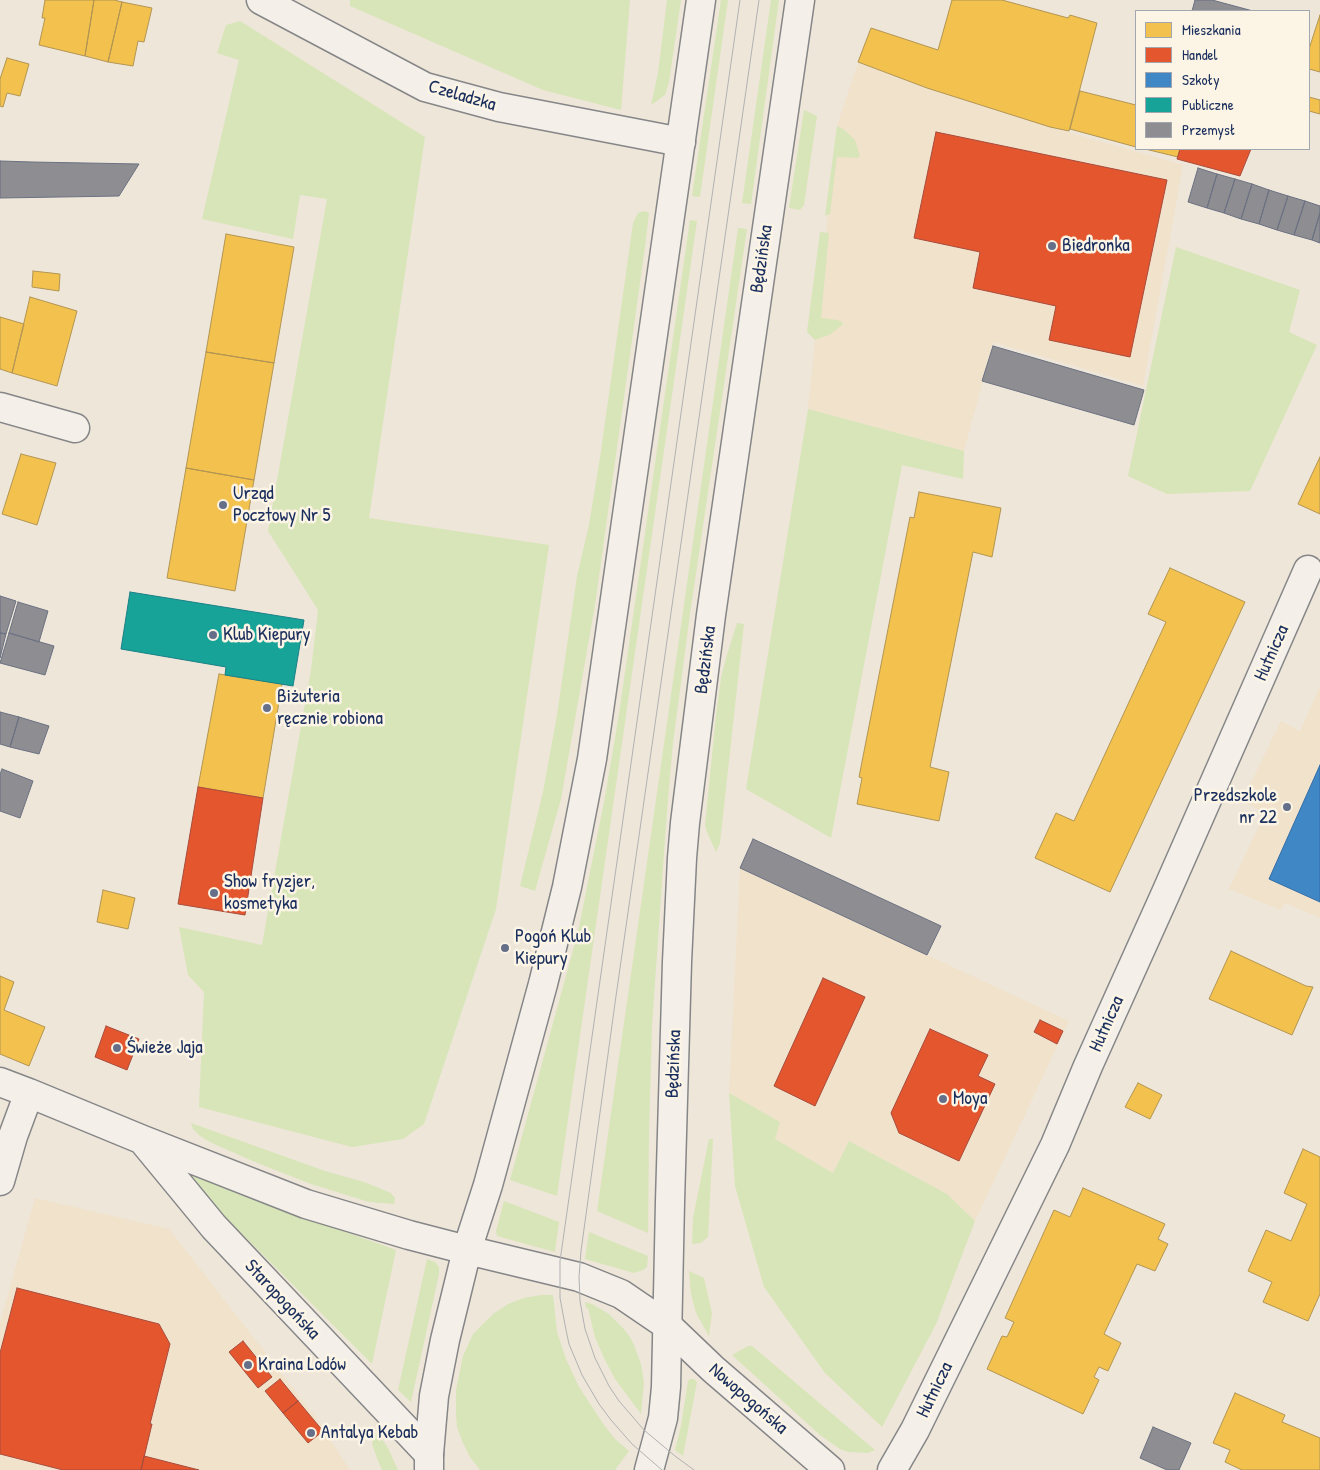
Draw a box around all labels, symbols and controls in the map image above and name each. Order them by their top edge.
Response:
legend [1135,10,1310,150]
text: Mieszkania [1182,19,1241,40]
text: Handel [1182,44,1218,65]
text: Szkoły [1182,69,1220,90]
street label: Czeladzka [425,75,499,117]
text: Publiczne [1182,94,1234,115]
text: Przemysł [1182,119,1235,140]
street label: Będzińska [746,224,778,294]
place label: Biedronka [1062,235,1130,257]
marker: Biedronka [1046,240,1058,252]
place label: Urząd Pocztowy Nr 5 [233,483,331,527]
marker: Urząd Pocztowy Nr 5 [217,499,229,511]
street label: Hutnicza [1250,621,1294,685]
place label: Klub Kiepury [223,624,311,646]
street label: Będzińska [691,625,721,695]
marker: Klub Kiepury [207,629,219,641]
place label: Biżuteria ręcznie robiona [277,686,383,730]
marker: Biżuteria ręcznie robiona [261,702,273,714]
place label: Przedszkole nr 22 [1194,785,1277,829]
marker: Przedszkole nr 22 [1281,801,1293,813]
place label: Show fryzjer, kosmetyka [224,871,315,915]
marker: Show fryzjer, kosmetyka [208,887,220,899]
place label: Pogoń Klub Kiepury [515,926,591,970]
marker: Pogoń Klub Kiepury [499,942,511,954]
street label: Hutnicza [1085,992,1129,1056]
street label: Będzińska [661,1030,687,1098]
place label: Świeże Jaja [127,1037,203,1059]
marker: Świeże Jaja [111,1042,123,1054]
place label: Moya [953,1088,987,1110]
marker: Moya [937,1093,949,1105]
street label: Staropogońska [239,1255,325,1345]
place label: Kraina Lodów [258,1354,346,1376]
street label: Nowopogońska [704,1358,792,1440]
marker: Kraina Lodów [242,1359,254,1371]
street label: Hutnicza [912,1359,958,1421]
place label: Antalya Kebab [321,1422,418,1444]
marker: Antalya Kebab [305,1427,317,1439]

